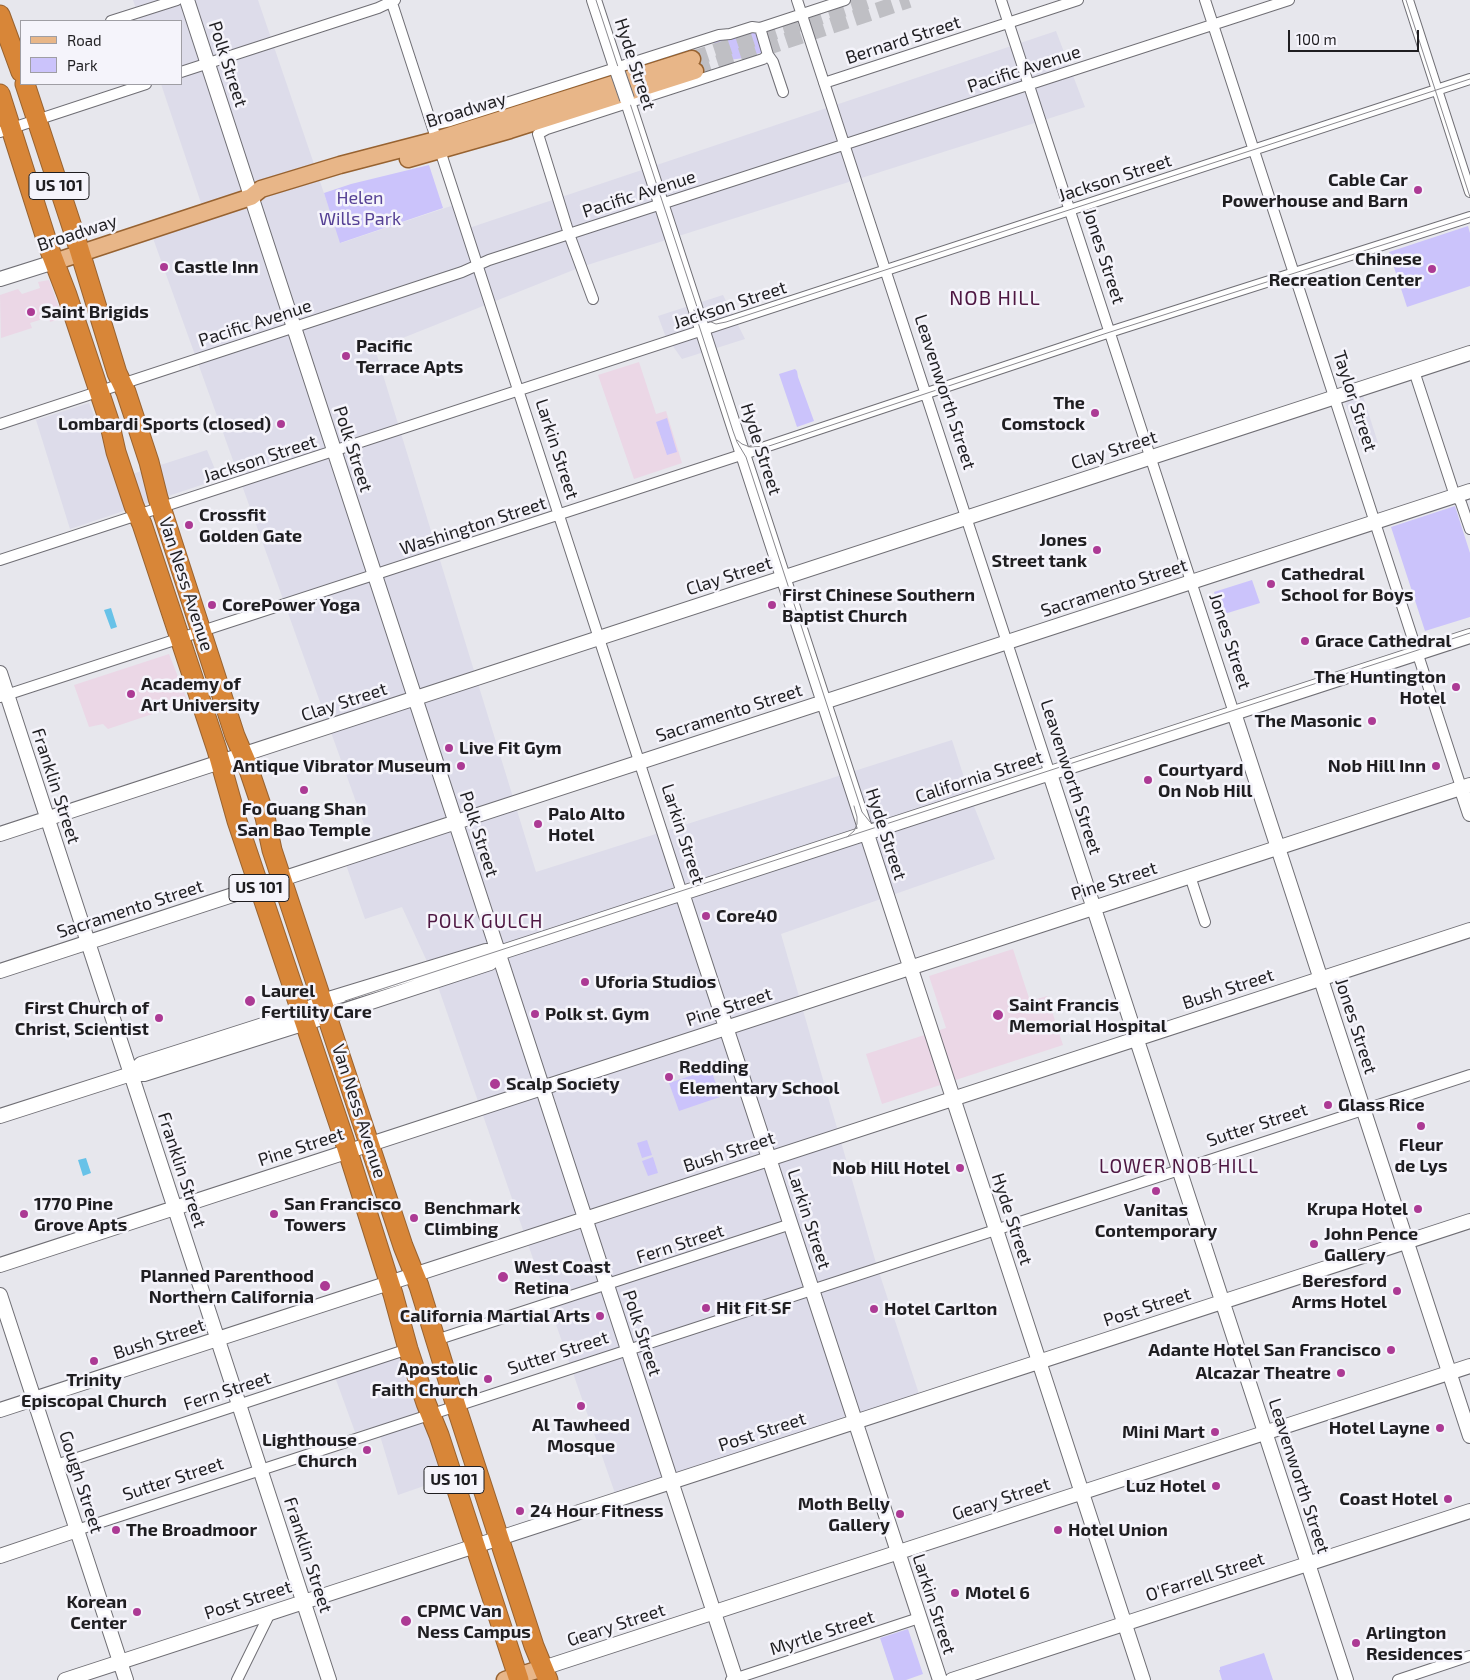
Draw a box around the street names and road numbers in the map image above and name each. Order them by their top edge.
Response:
street label: Bernard Street [843,11,963,69]
street label: Hyde Street [610,15,660,113]
street label: Polk Street [204,18,252,110]
street label: Pacific Avenue [965,41,1083,97]
street label: Broadway [423,88,509,132]
street label: Jackson Street [1056,150,1174,206]
street label: Pacific Avenue [580,166,698,222]
road number: US 101 [29,172,89,200]
street label: Jones Street [1078,205,1130,307]
street label: Broadway [34,210,120,256]
street label: Jackson Street [671,277,789,333]
street label: Pacific Avenue [196,295,314,351]
street label: Leavenworth Street [910,312,980,472]
street label: Taylor Street [1329,348,1381,454]
street label: Larkin Street [531,396,583,502]
street label: Hyde Street [736,400,786,498]
street label: Polk Street [329,403,377,495]
street label: Clay Street [1068,426,1160,474]
street label: Jackson Street [201,431,319,487]
street label: Washington Street [397,492,549,560]
street label: Van Ness Avenue [154,514,218,654]
street label: Clay Street [683,552,775,600]
street label: Sacramento Street [1038,554,1190,622]
street label: Jones Street [1204,590,1256,692]
street label: Clay Street [298,678,390,726]
street label: Sacramento Street [653,679,805,747]
street label: Leavenworth Street [1036,697,1106,857]
street label: Franklin Street [27,725,85,847]
street label: California Street [912,746,1046,808]
street label: Larkin Street [657,781,709,887]
street label: Hyde Street [861,785,911,883]
street label: Polk Street [455,788,503,880]
street label: Pine Street [1068,857,1160,905]
road number: US 101 [229,874,289,901]
street label: Sacramento Street [54,875,206,943]
street label: Bush Street [1179,964,1277,1014]
street label: Jones Street [1330,975,1382,1077]
street label: Pine Street [683,983,775,1031]
street label: Van Ness Avenue [327,1041,391,1181]
street label: Sutter Street [1204,1099,1310,1151]
street label: Franklin Street [153,1109,211,1231]
street label: Pine Street [255,1123,347,1171]
street label: Bush Street [680,1127,778,1177]
street label: Larkin Street [783,1166,835,1272]
street label: Hyde Street [987,1170,1037,1268]
street label: Fern Street [633,1220,727,1268]
street label: Post Street [1100,1283,1194,1331]
street label: Polk Street [618,1287,666,1379]
street label: Bush Street [110,1314,208,1364]
street label: Sutter Street [505,1327,611,1379]
street label: Fern Street [180,1367,274,1415]
street label: Leavenworth Street [1264,1396,1334,1556]
street label: Post Street [715,1408,809,1456]
street label: Gough Street [54,1428,108,1536]
street label: Sutter Street [120,1453,226,1505]
road number: US 101 [424,1466,484,1494]
street label: Geary Street [949,1473,1053,1525]
street label: Franklin Street [279,1494,337,1616]
street label: O'Farrell Street [1143,1548,1267,1606]
street label: Larkin Street [908,1551,960,1657]
street label: Post Street [201,1576,295,1624]
street label: Geary Street [564,1599,668,1651]
street label: Myrtle Street [767,1606,877,1660]

